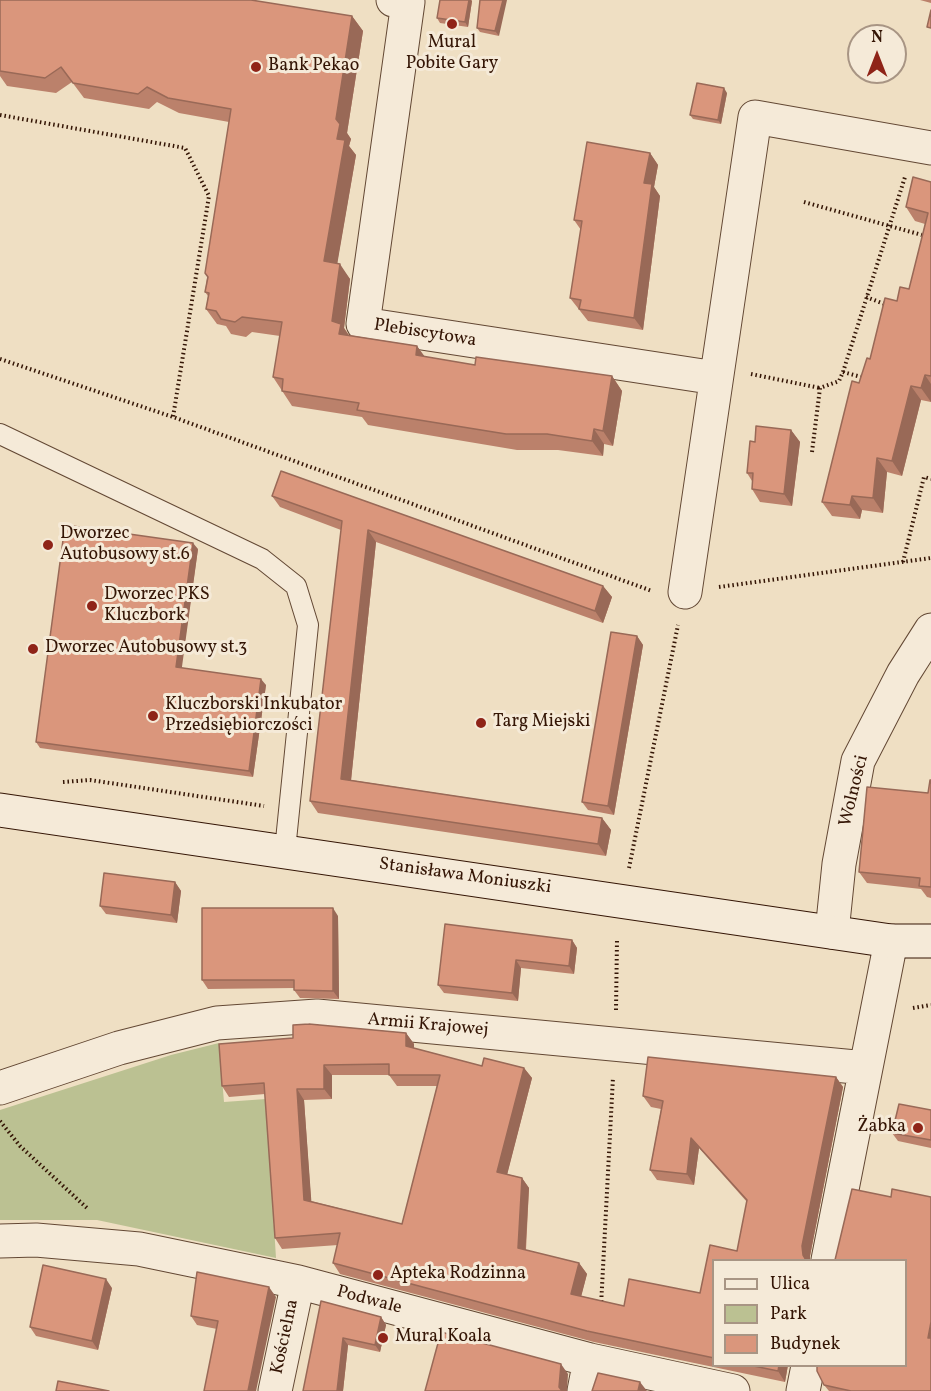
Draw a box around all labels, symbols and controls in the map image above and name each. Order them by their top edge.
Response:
marker: Mural Pobite Gary [445,17,459,31]
north arrow [847,24,907,84]
text: N [871,27,883,49]
place label: Mural Pobite Gary [406,33,498,76]
place label: Bank Pekao [268,56,359,78]
marker: Bank Pekao [249,60,263,74]
street label: Plebiscytowa [372,315,478,353]
place label: Dworzec Autobusowy st.6 [60,524,190,566]
marker: Dworzec Autobusowy st.6 [41,538,55,552]
place label: Dworzec PKS Kluczbork [104,585,210,628]
marker: Dworzec PKS Kluczbork [85,599,99,613]
place label: Dworzec Autobusowy st.3 [45,638,247,660]
marker: Dworzec Autobusowy st.3 [26,642,40,656]
place label: Kluczborski Inkubator Przedsiębiorczości [165,695,342,738]
marker: Kluczborski Inkubator Przedsiębiorczości [146,709,160,723]
place label: Targ Miejski [493,712,590,734]
marker: Targ Miejski [474,716,488,730]
street label: Wolności [836,753,874,829]
street label: Stanisława Moniuszki [378,854,552,900]
street label: Armii Krajowej [367,1010,489,1042]
place label: Żabka [857,1117,906,1139]
marker: Żabka [911,1121,925,1135]
legend [712,1259,907,1367]
place label: Apteka Rodzinna [390,1264,526,1286]
marker: Apteka Rodzinna [371,1268,385,1282]
text: Ulica [770,1272,810,1297]
street label: Podwale [334,1282,404,1320]
street label: Kościelna [268,1298,304,1376]
text: Park [770,1302,807,1327]
place label: Mural Koala [395,1327,491,1349]
marker: Mural Koala [376,1331,390,1345]
text: Budynek [770,1332,840,1357]

